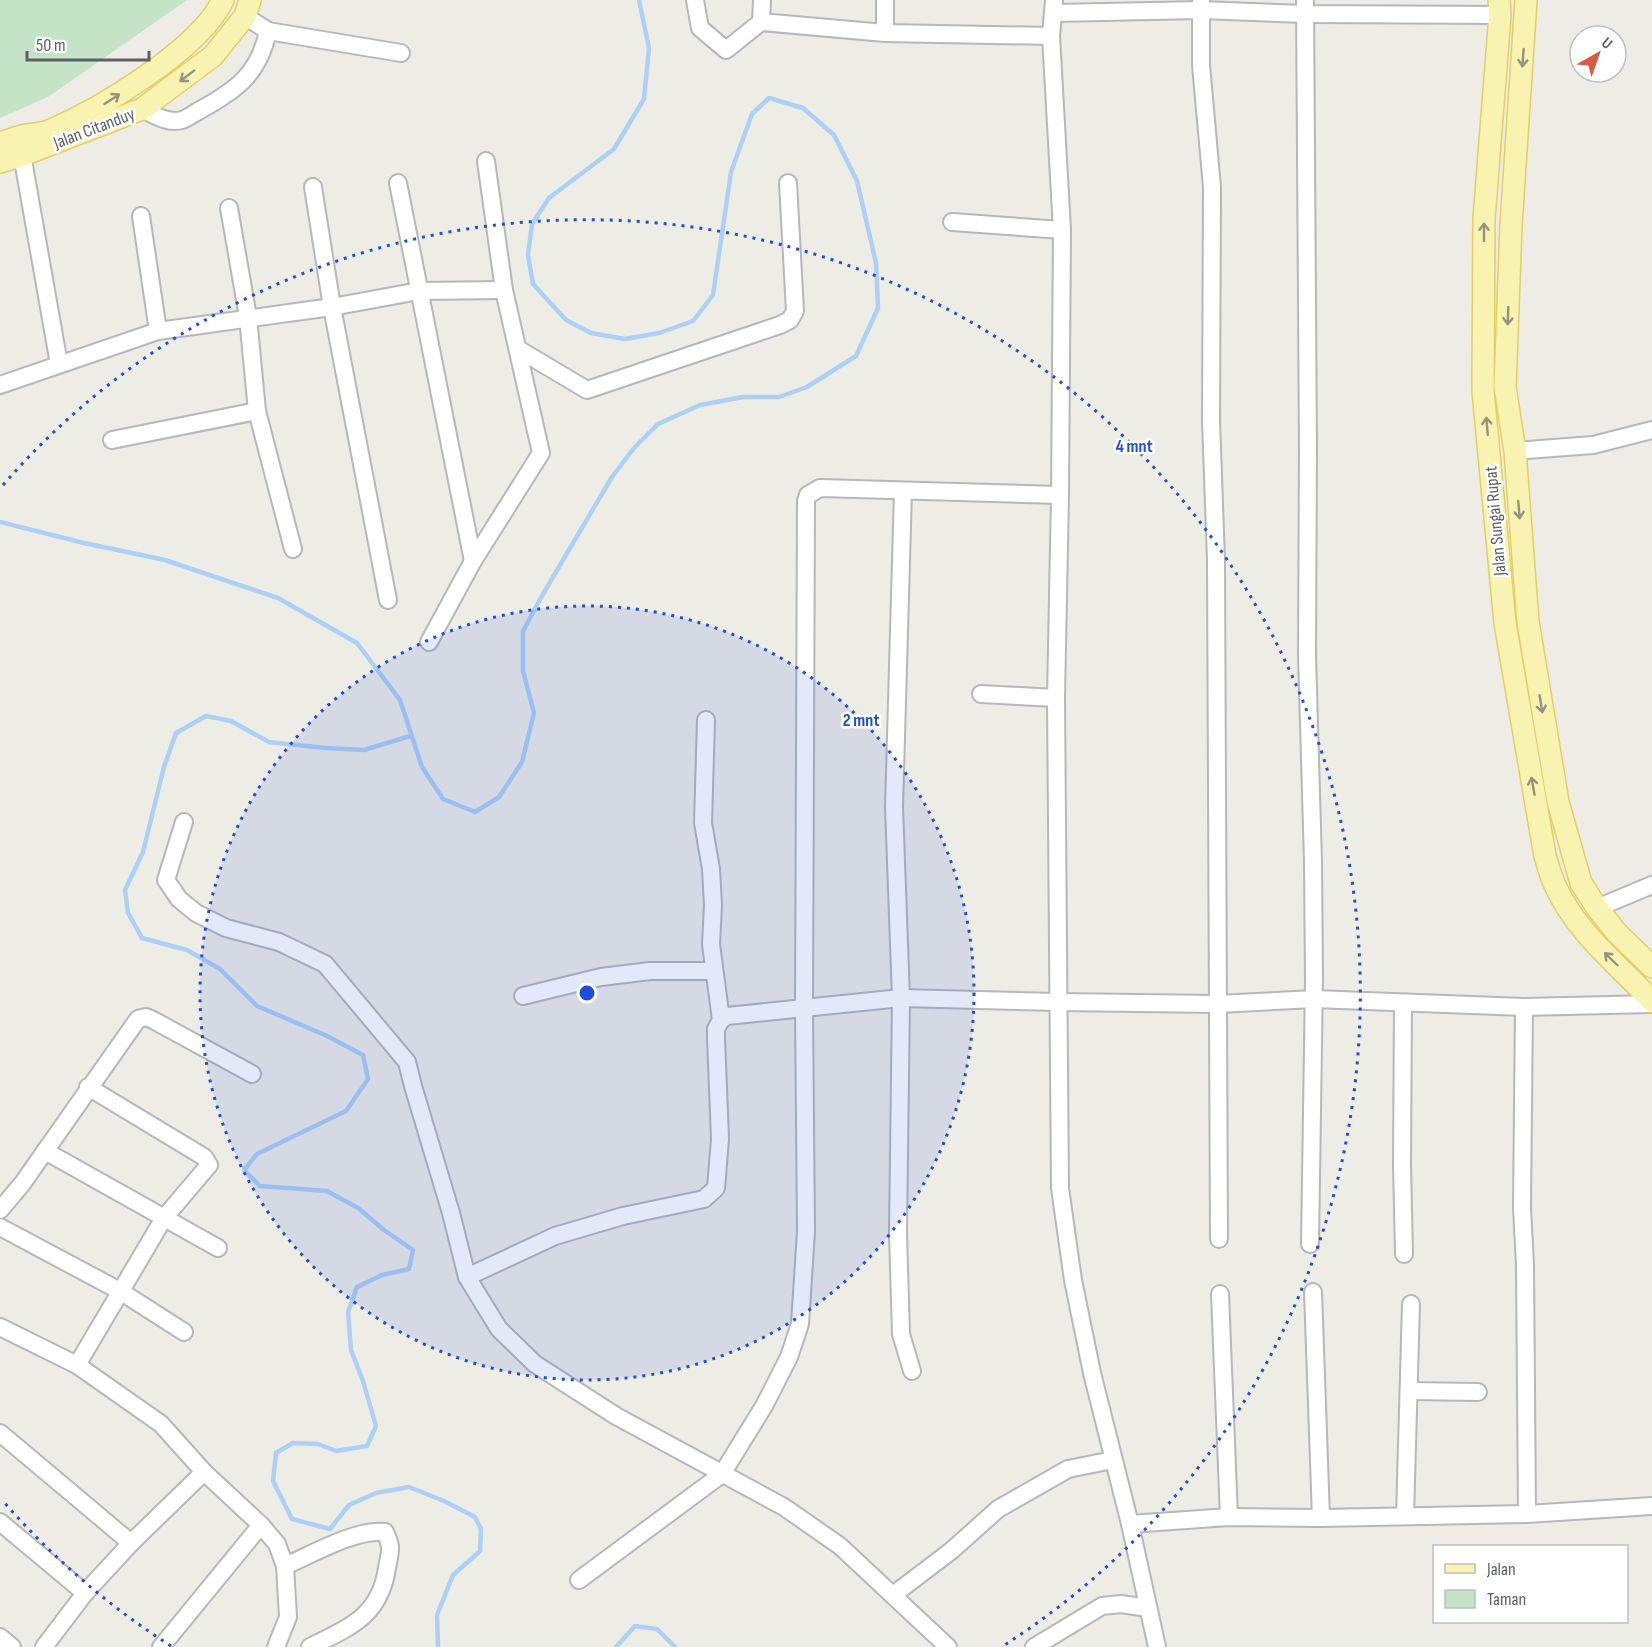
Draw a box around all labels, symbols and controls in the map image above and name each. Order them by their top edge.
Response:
scale bar [27,24,148,62]
north arrow [1568,24,1628,84]
text: U [1597,34,1616,54]
text: 50 m [36,35,66,56]
one-way arrow [1517,48,1528,68]
one-way arrow [180,69,196,82]
one-way arrow [103,92,120,104]
street label: Jalan Citanduy [50,103,138,154]
one-way arrow [1478,222,1490,242]
one-way arrow [1502,305,1513,325]
one-way arrow [1481,417,1492,437]
text: 4 mnt [1115,436,1153,457]
street label: Jalan Sungai Rupat [1480,465,1511,578]
one-way arrow [1514,499,1525,519]
one-way arrow [1536,693,1547,713]
text: 2 mnt [843,710,879,731]
one-way arrow [1527,777,1538,797]
one-way arrow [1604,951,1619,966]
centre of rings [577,983,597,1003]
legend [1433,1545,1628,1623]
text: Jalan [1486,1559,1516,1580]
text: Taman [1487,1589,1526,1610]

